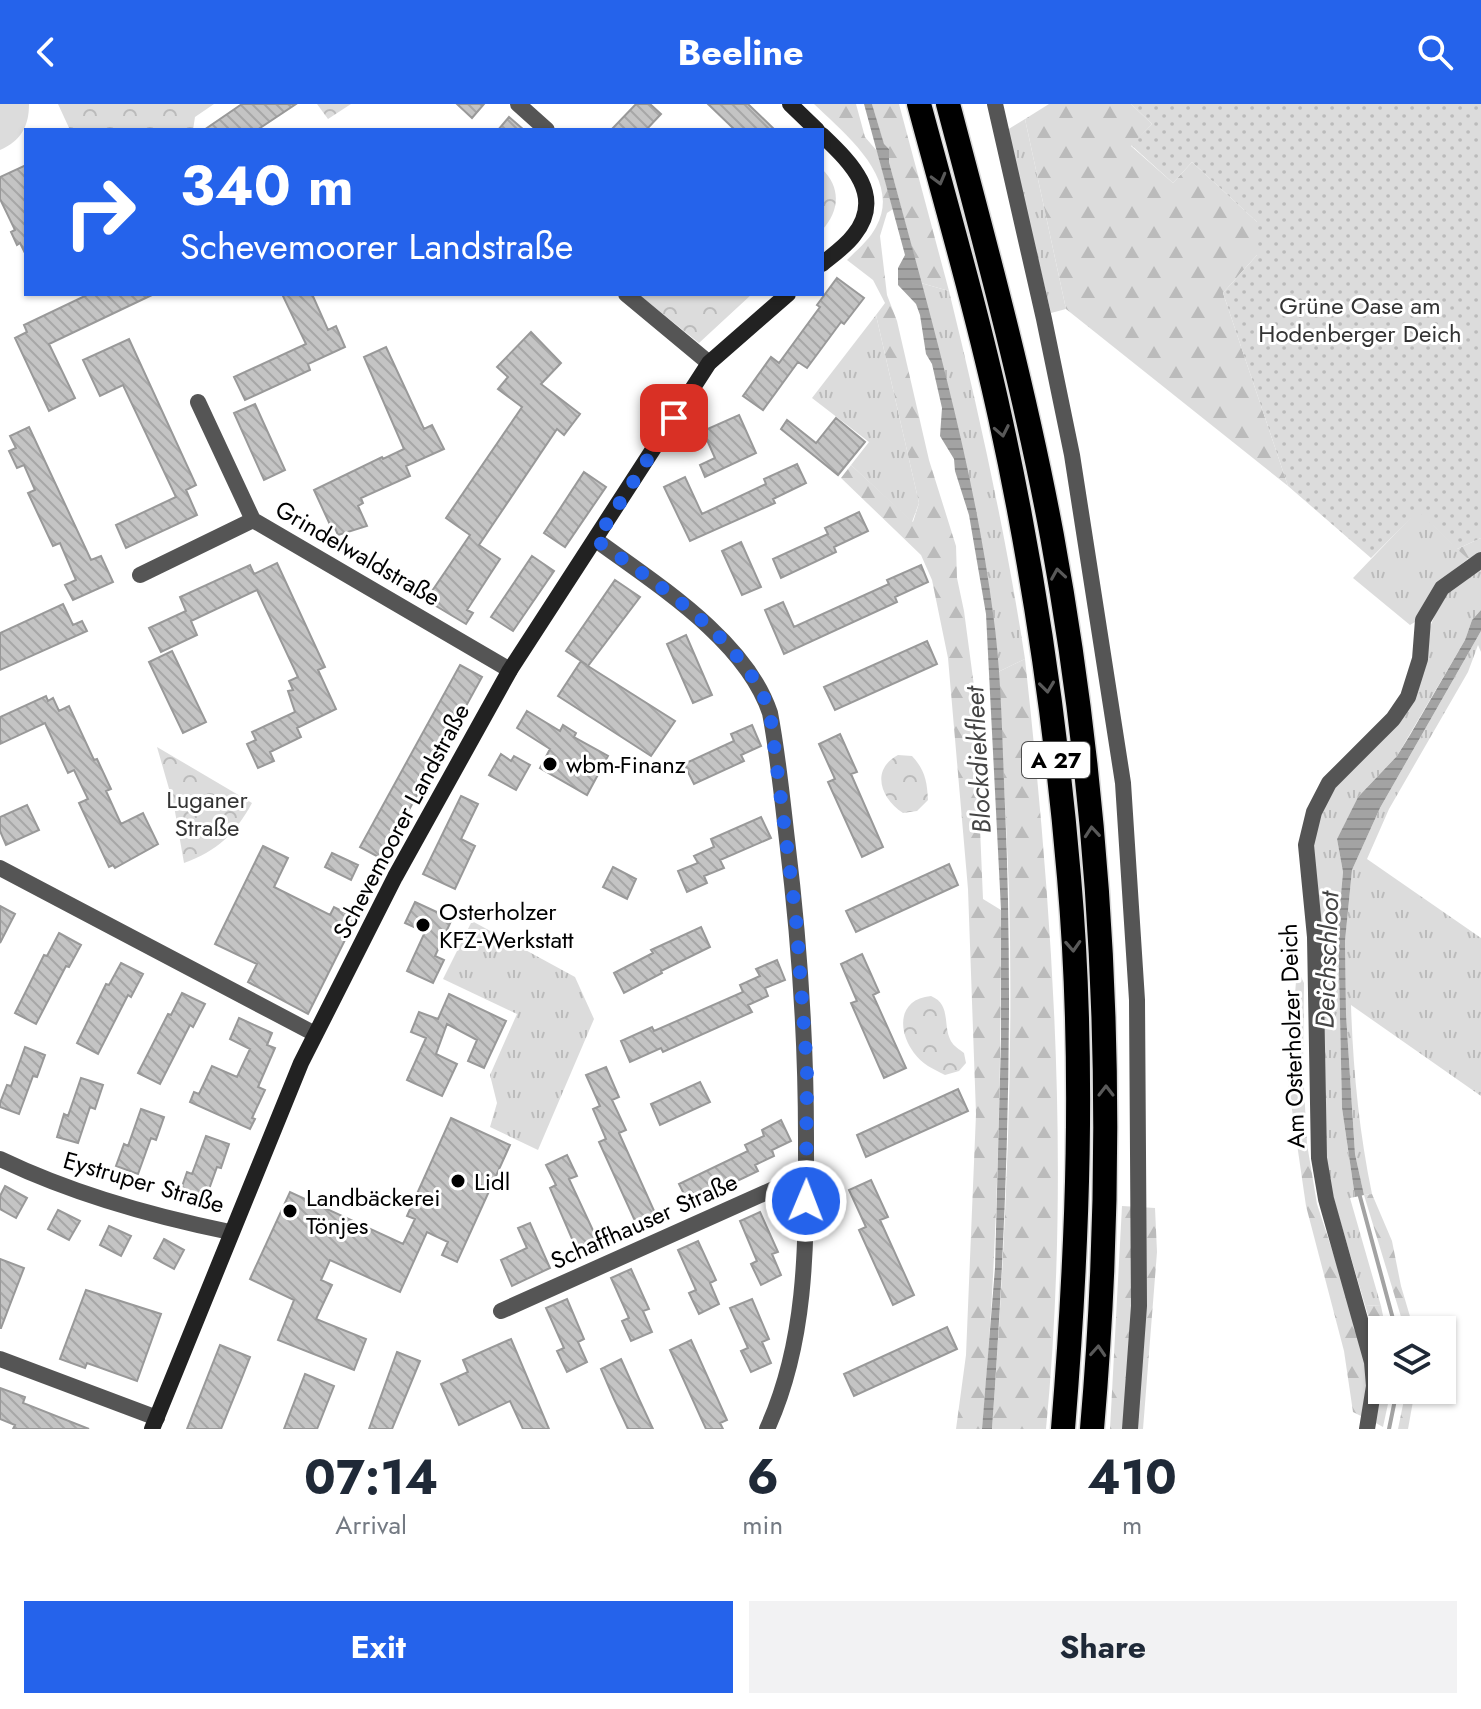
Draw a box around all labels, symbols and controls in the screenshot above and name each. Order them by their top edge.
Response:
text: Beeline [677,26,804,78]
icon: back [24,30,68,74]
icon: search [1413,30,1457,74]
text: 340 m [180,145,354,226]
icon: right [48,160,152,264]
one-way arrow [930,172,946,186]
text: Schevemoorer Landstraße [180,220,573,272]
park label: Grüne Oase am Hodenberger Deich [1258,288,1462,351]
pin [640,384,708,452]
icon: arrive [652,396,696,440]
one-way arrow [993,425,1010,438]
street label: Grindelwaldstraße [269,491,447,615]
one-way arrow [1051,567,1068,581]
one-way arrow [1039,681,1056,694]
water label: Blockdiekfleet [955,684,1001,834]
street label: Schevemoorer Landstraße [324,697,478,945]
road number: A 27 [1022,742,1090,778]
place label: wbm-Finanz [566,747,686,782]
marker: wbm-Finanz [541,755,559,773]
park label: Luganer Straße [166,782,248,845]
one-way arrow [1084,825,1101,838]
water label: Deichschloot [1306,889,1348,1029]
place label: Osterholzer KFZ-Werkstatt [439,894,574,957]
marker: Osterholzer KFZ-Werkstatt [414,916,432,934]
street label: Am Osterholzer Deich [1271,923,1313,1149]
one-way arrow [1064,940,1081,953]
one-way arrow [1097,1084,1115,1097]
street label: Eystruper Straße [59,1142,229,1222]
position arrow [764,1159,848,1243]
place label: Lidl [474,1164,510,1199]
street label: Schaffhauser Straße [545,1164,743,1278]
marker: Lidl [449,1172,467,1190]
place label: Landbäckerei Tönjes [306,1180,440,1243]
marker: Landbäckerei Tönjes [281,1202,299,1220]
map controls [1368,1316,1456,1404]
button: layers [1368,1316,1456,1404]
one-way arrow [1089,1344,1106,1357]
text: 07:14 [304,1443,438,1512]
text: 6 [747,1443,779,1512]
text: 410 [1087,1443,1177,1512]
text: Arrival [335,1506,407,1544]
text: min [742,1506,783,1544]
text: m [1122,1506,1142,1544]
button: Exit [24,1601,733,1693]
button: Share [749,1601,1457,1693]

